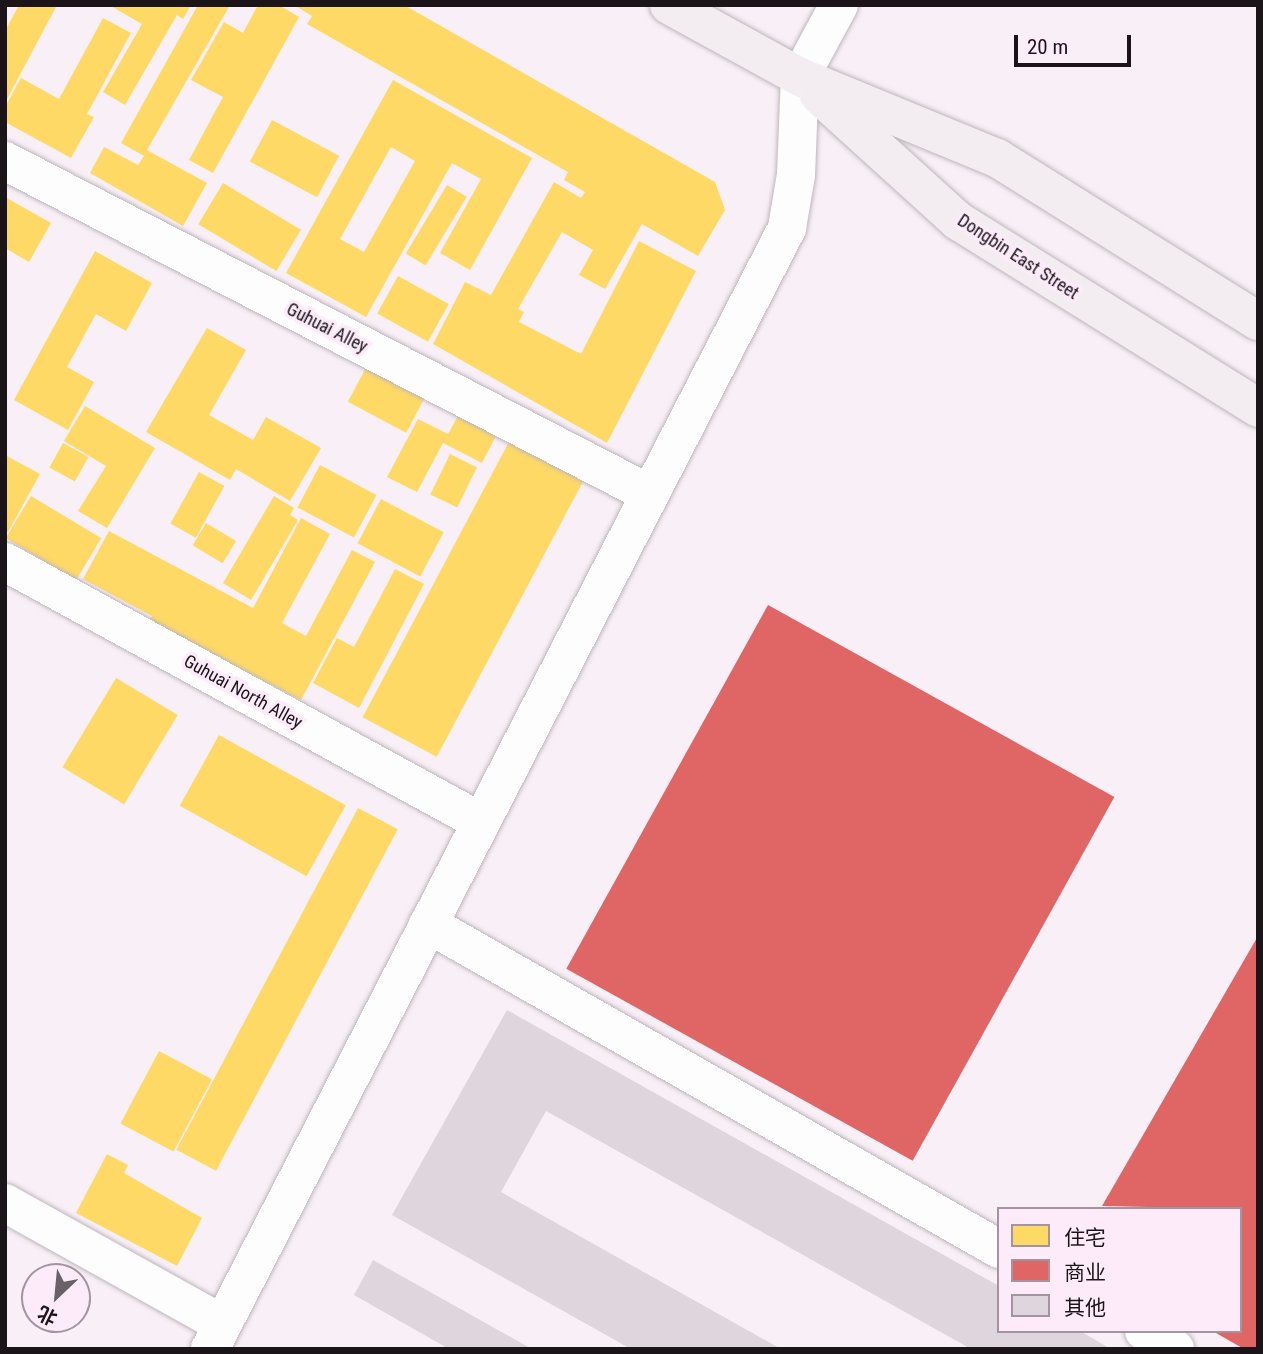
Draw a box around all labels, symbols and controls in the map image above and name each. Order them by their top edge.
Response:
scale bar [1018,21,1135,65]
text: 20 m [1027,35,1068,59]
street label: Dongbin East Street [953,210,1083,304]
street label: Guhuai Alley [283,298,371,358]
street label: Guhuai North Alley [180,650,306,734]
legend [997,1207,1242,1333]
text: 住宅 [1064,1226,1106,1250]
text: 商业 [1064,1261,1106,1285]
north arrow [21,1263,91,1333]
text: 其他 [1064,1296,1106,1320]
text: 北 [34,1301,61,1330]

